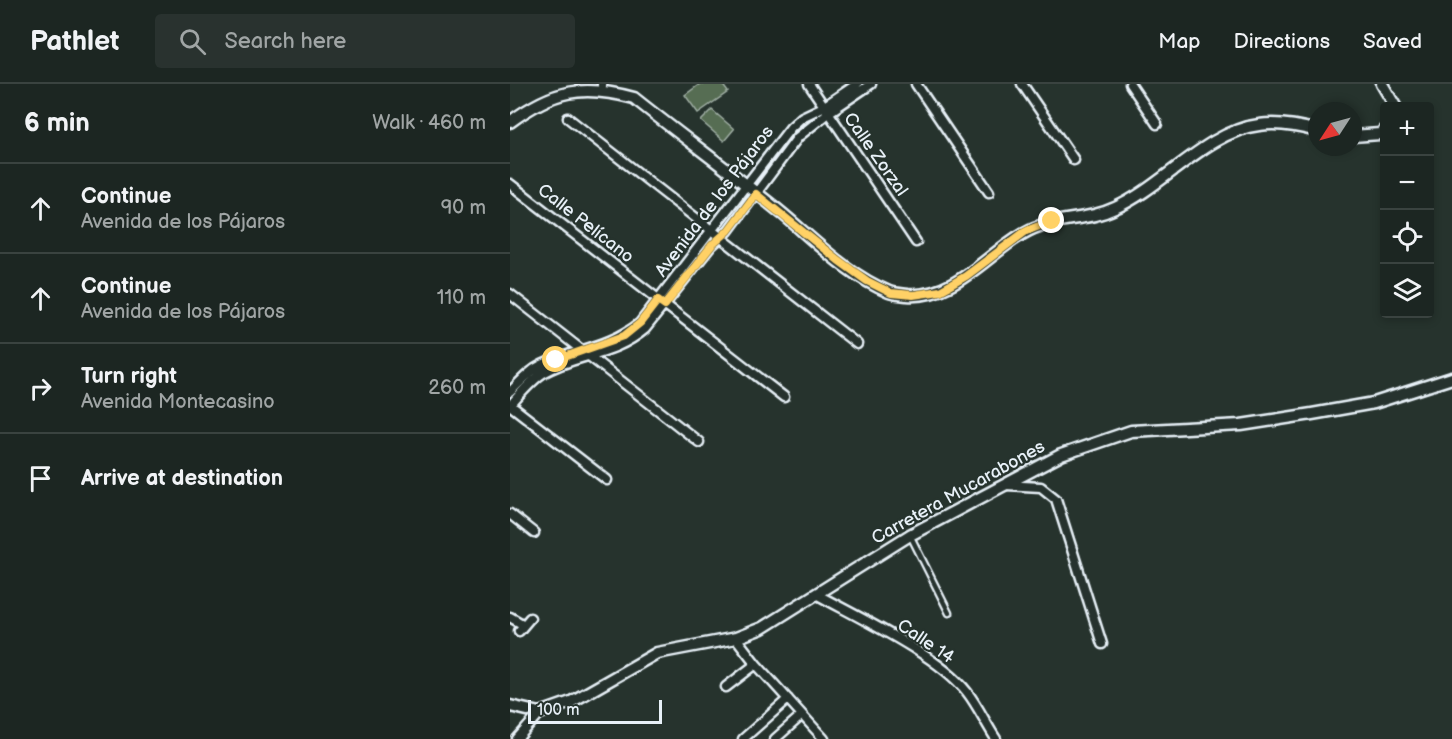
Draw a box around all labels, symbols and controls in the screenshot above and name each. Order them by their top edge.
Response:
search box [155,14,575,68]
text: Pathlet [30,25,119,58]
icon: search [176,25,209,58]
text: Search here [224,28,346,55]
text: Map [1158,29,1201,54]
text: Directions [1234,29,1330,54]
text: Saved [1363,29,1422,54]
north arrow [1308,102,1362,156]
map controls [1380,102,1434,318]
button: + [1380,102,1434,156]
text: 6 min [24,108,90,139]
street label: Calle Zorzal [839,109,912,200]
text: Walk · 460 m [372,111,486,135]
street label: Avenida de los Pájaros [651,122,778,281]
button: − [1380,156,1434,210]
street label: Calle Pelícano [533,179,638,267]
text: Continue [81,183,171,210]
icon: ahead [24,192,57,225]
text: 90 m [441,196,486,220]
route end [1038,207,1064,233]
text: Avenida de los Pájaros [81,210,285,234]
button: locate [1380,210,1434,264]
button: layers [1380,264,1434,318]
text: Continue [81,273,171,300]
icon: ahead [24,282,57,315]
text: 110 m [437,286,486,310]
text: Avenida de los Pájaros [81,300,285,324]
route start [542,346,568,372]
text: Turn right [81,363,177,390]
icon: right [24,372,57,405]
text: 260 m [428,376,486,400]
text: Avenida Montecasino [81,390,275,414]
street label: Carretera Mucarabones [868,436,1049,549]
icon: arrive [24,462,57,495]
text: Arrive at destination [81,465,283,492]
street label: Calle 14 [893,615,958,668]
scale bar [528,697,662,724]
text: 100 m [537,701,580,720]

